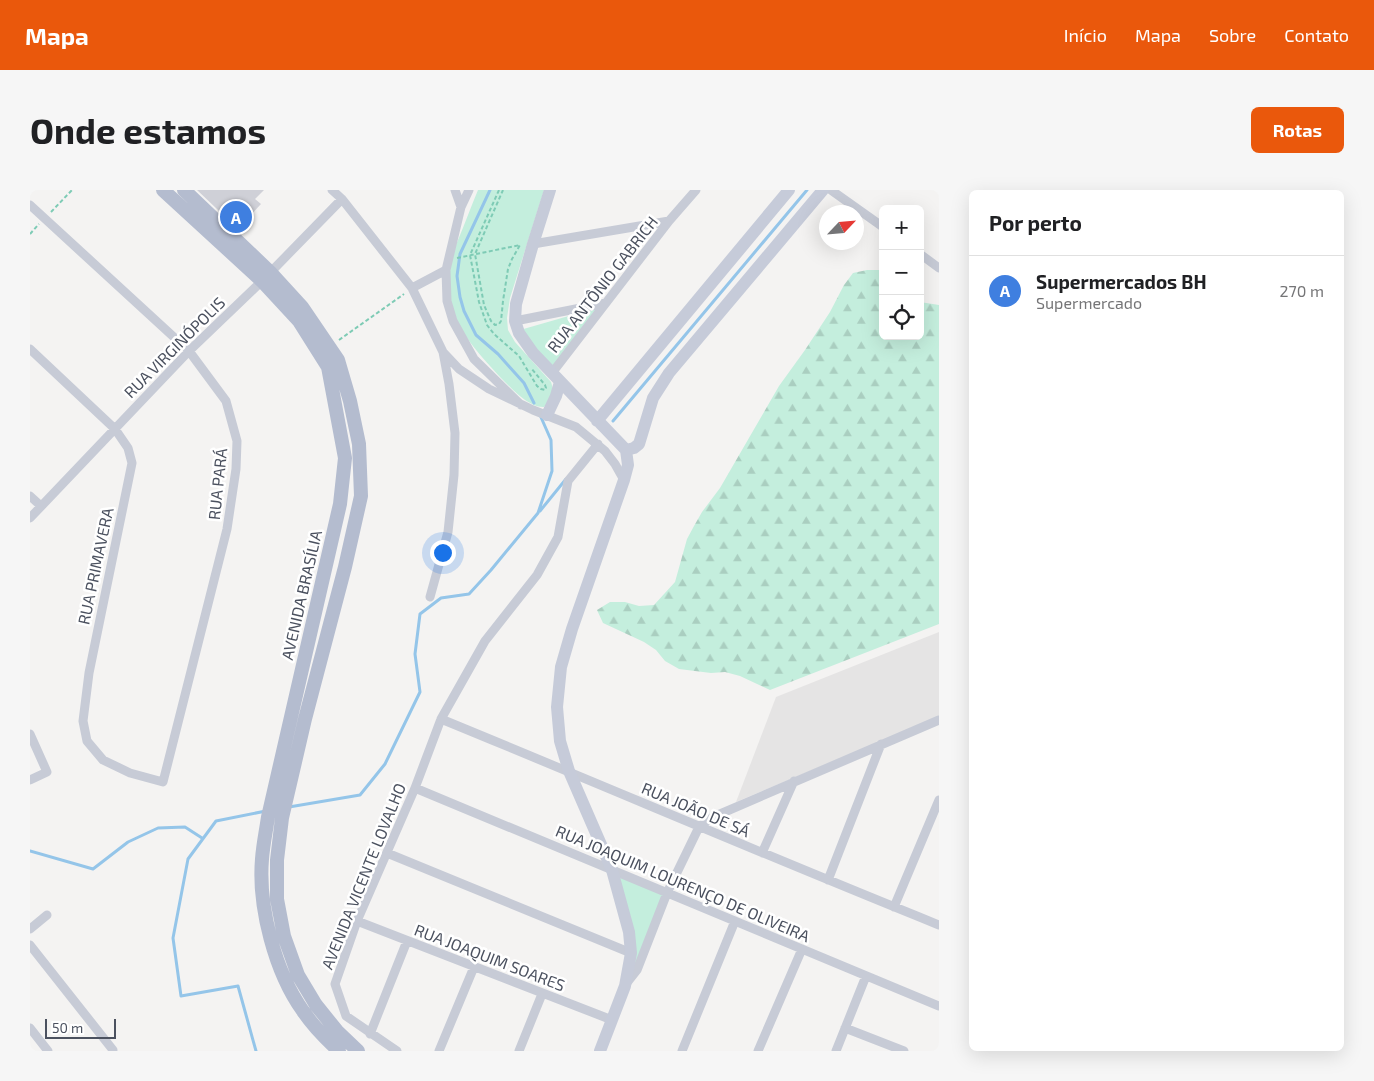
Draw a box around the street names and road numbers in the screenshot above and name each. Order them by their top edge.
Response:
street label: RUA ANTÔNIO GABRICH [543,212,661,356]
street label: RUA VIRGINÓPOLIS [120,293,228,401]
street label: RUA PARÁ [204,447,230,521]
street label: RUA PRIMAVERA [73,506,117,626]
street label: AVENIDA BRASÍLIA [277,528,325,662]
street label: RUA JOÃO DE SÁ [639,778,753,840]
street label: AVENIDA VICENTE LOVALHO [317,780,409,972]
street label: RUA JOAQUIM LOURENÇO DE OLIVEIRA [553,821,813,946]
street label: RUA JOAQUIM SOARES [412,920,568,995]

